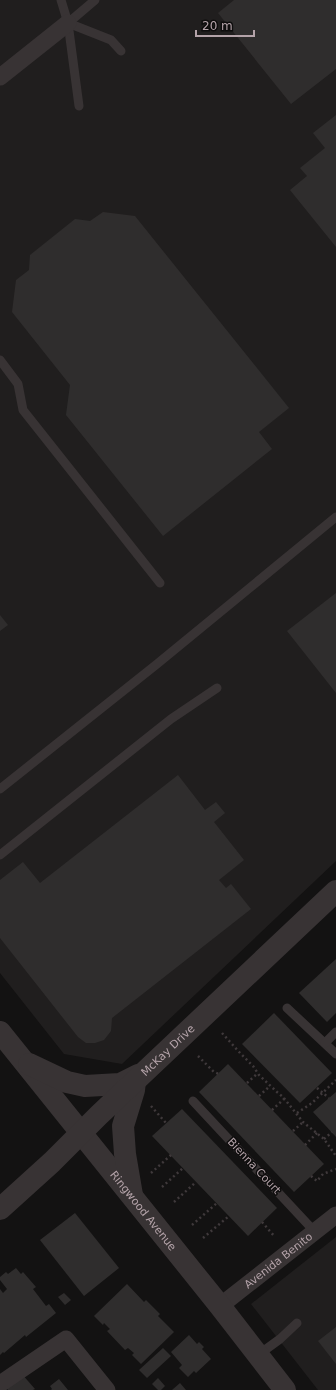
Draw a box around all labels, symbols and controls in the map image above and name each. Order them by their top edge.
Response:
scale bar [196,12,254,38]
text: 20 m [202,19,233,33]
street label: McKay Drive [138,1022,197,1078]
street label: Bienna Court [225,1135,284,1197]
street label: Ringwood Avenue [107,1168,179,1253]
street label: Avenida Benito [242,1229,315,1291]

